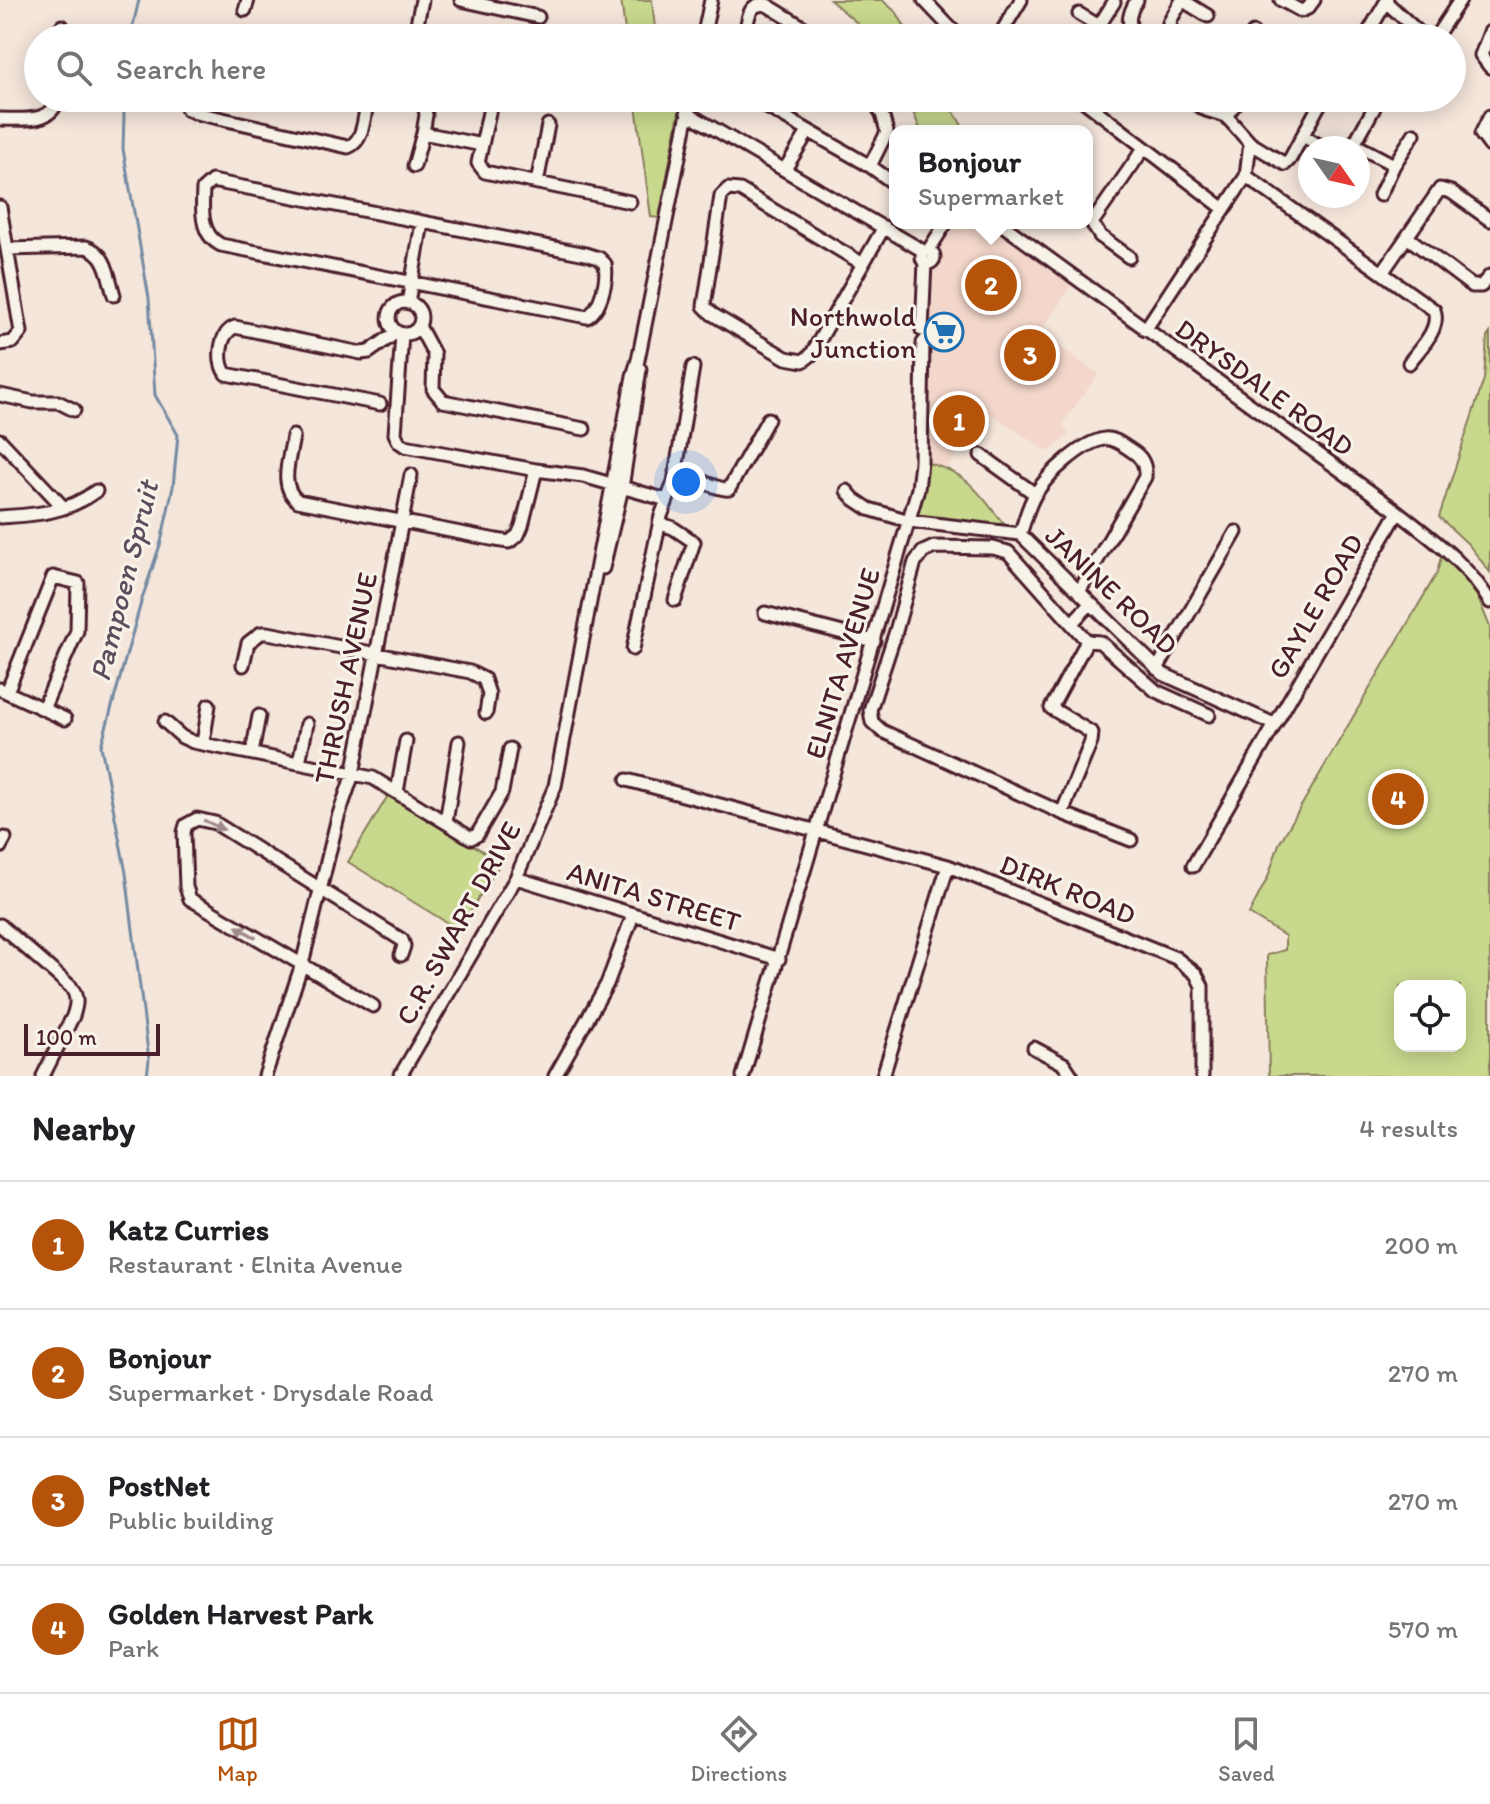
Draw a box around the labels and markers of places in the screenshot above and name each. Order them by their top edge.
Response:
pin: 2 [965,255,1017,315]
place label: Northwold Junction [790,299,916,365]
supermarket icon: Northwold Junction [923,311,965,353]
pin: 3 [1004,325,1056,385]
pin: 1 [933,391,985,451]
pin: 4 [1372,769,1424,829]

